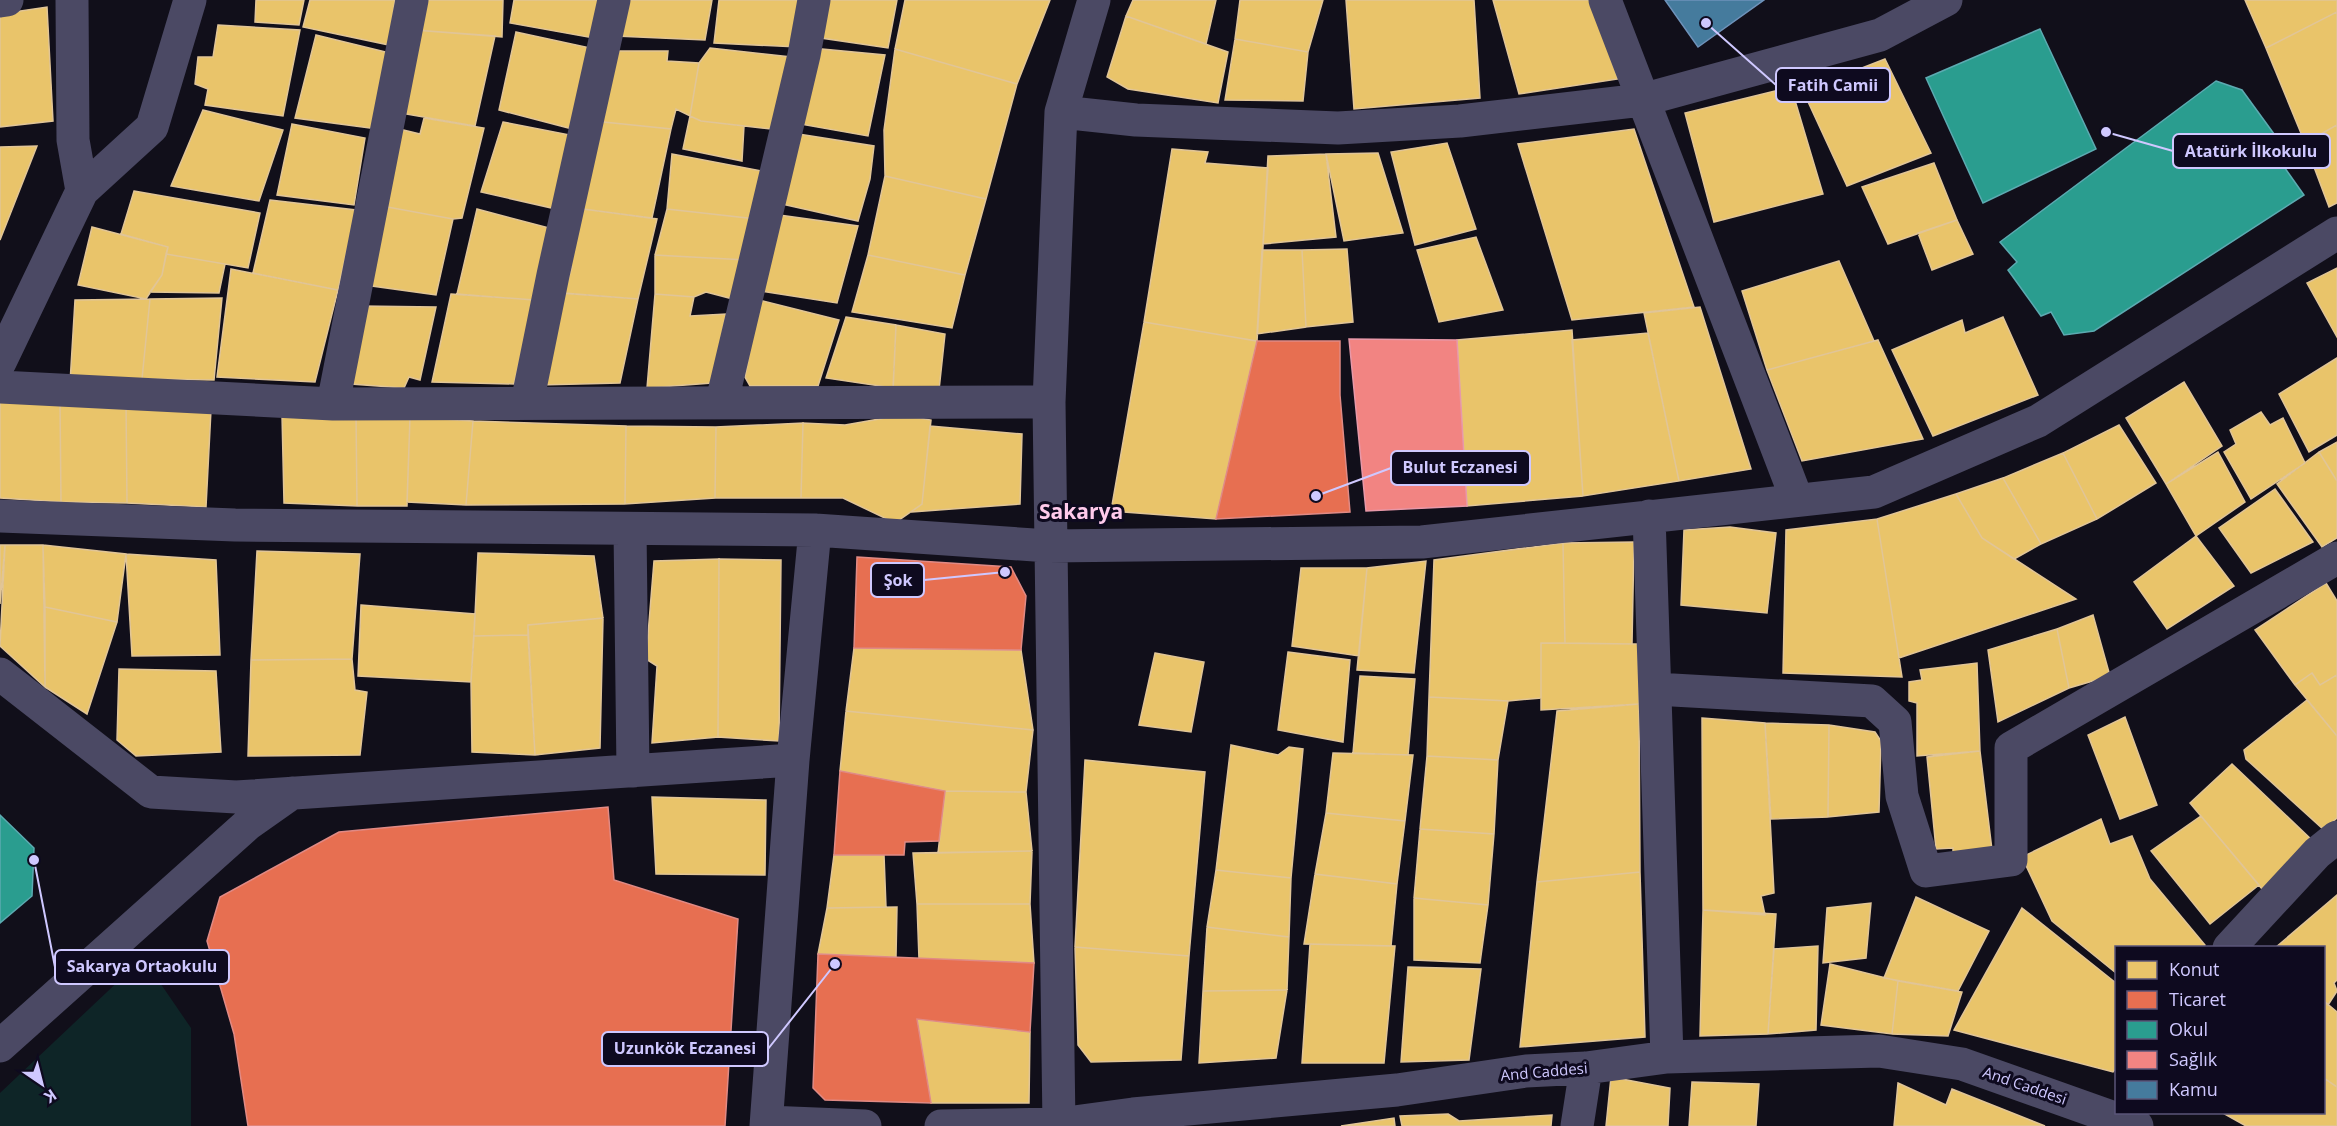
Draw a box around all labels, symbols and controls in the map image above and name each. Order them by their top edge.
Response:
callout: Fatih Camii [1776,68,1890,102]
text: Fatih Camii [1788,74,1878,96]
callout: Atatürk İlkokulu [2173,134,2330,168]
text: Atatürk İlkokulu [2185,140,2317,162]
callout: Bulut Eczanesi [1391,451,1530,485]
text: Bulut Eczanesi [1402,456,1518,478]
district label: Sakarya [1039,497,1123,525]
callout: Şok [871,563,924,597]
text: Şok [884,569,912,591]
legend [2115,946,2325,1114]
callout: Sakarya Ortaokulu [55,950,229,984]
text: Sakarya Ortaokulu [67,955,217,977]
text: Konut [2169,957,2219,981]
text: Ticaret [2169,987,2226,1011]
text: Okul [2169,1017,2208,1041]
callout: Uzunkök Eczanesi [602,1032,768,1066]
text: Uzunkök Eczanesi [614,1037,756,1059]
text: Sağlık [2169,1047,2218,1071]
north arrow [12,1054,72,1114]
street label: And Caddesi [1500,1057,1588,1085]
street label: And Caddesi [1980,1061,2070,1109]
text: Kamu [2169,1077,2218,1101]
text: K [40,1084,61,1109]

